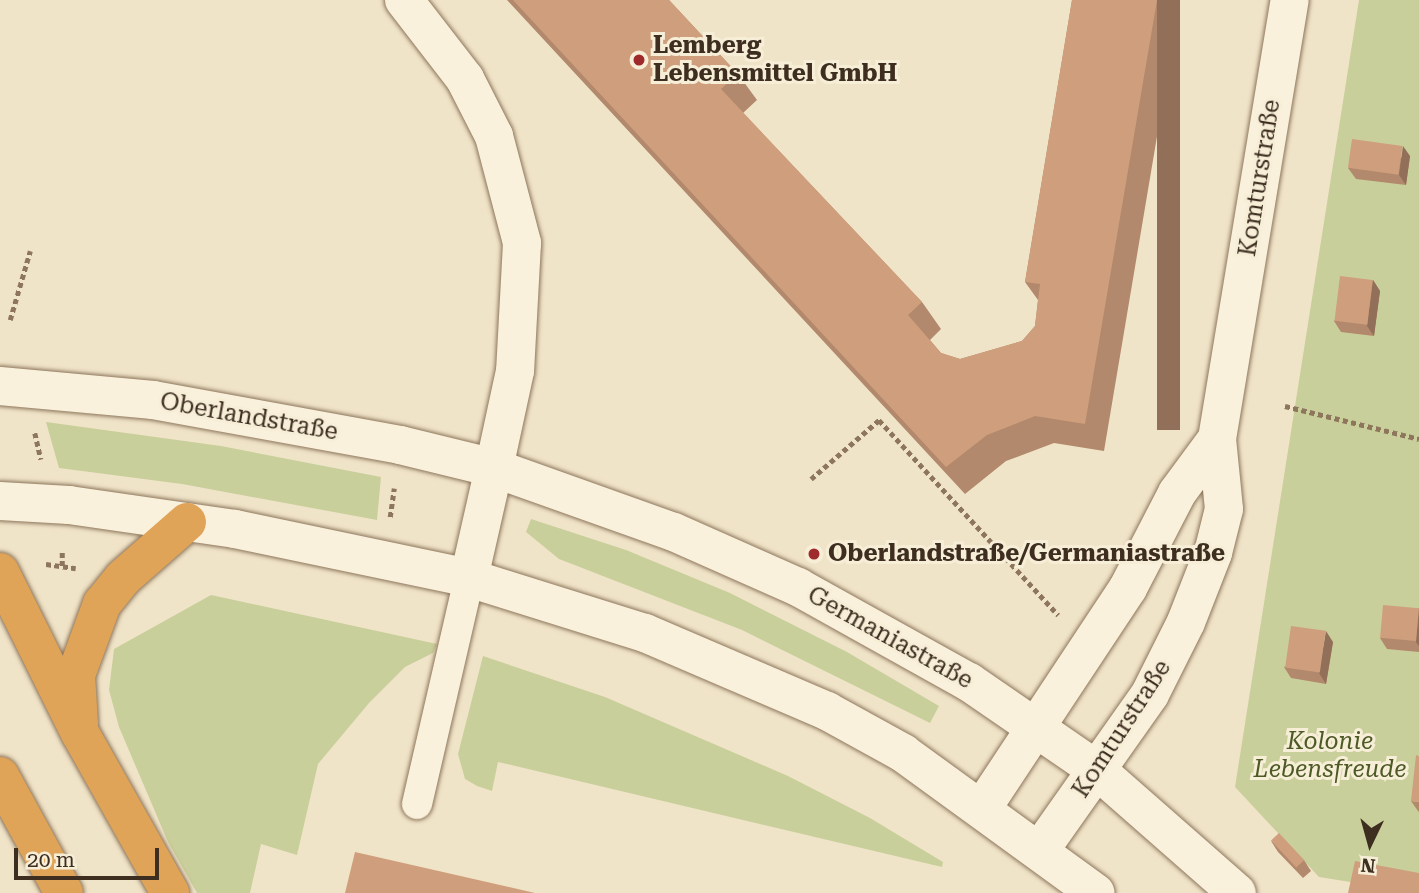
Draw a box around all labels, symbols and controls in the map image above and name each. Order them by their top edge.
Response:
place label: Lemberg Lebensmittel GmbH [653,32,897,88]
marker: Lemberg Lebensmittel GmbH [631,52,647,68]
street label: Komturstraße [1233,97,1287,259]
street label: Oberlandstraße [158,387,340,447]
place label: Oberlandstraße/Germaniastraße [828,540,1225,568]
marker: Oberlandstraße/Germaniastraße [806,546,822,562]
street label: Germaniastraße [802,581,978,695]
street label: Komturstraße [1067,655,1177,803]
park label: Kolonie Lebensfreude [1254,728,1406,784]
north arrow [1335,809,1405,879]
scale bar [18,834,163,878]
text: 20 m [27,848,75,872]
text: N [1360,853,1376,878]

